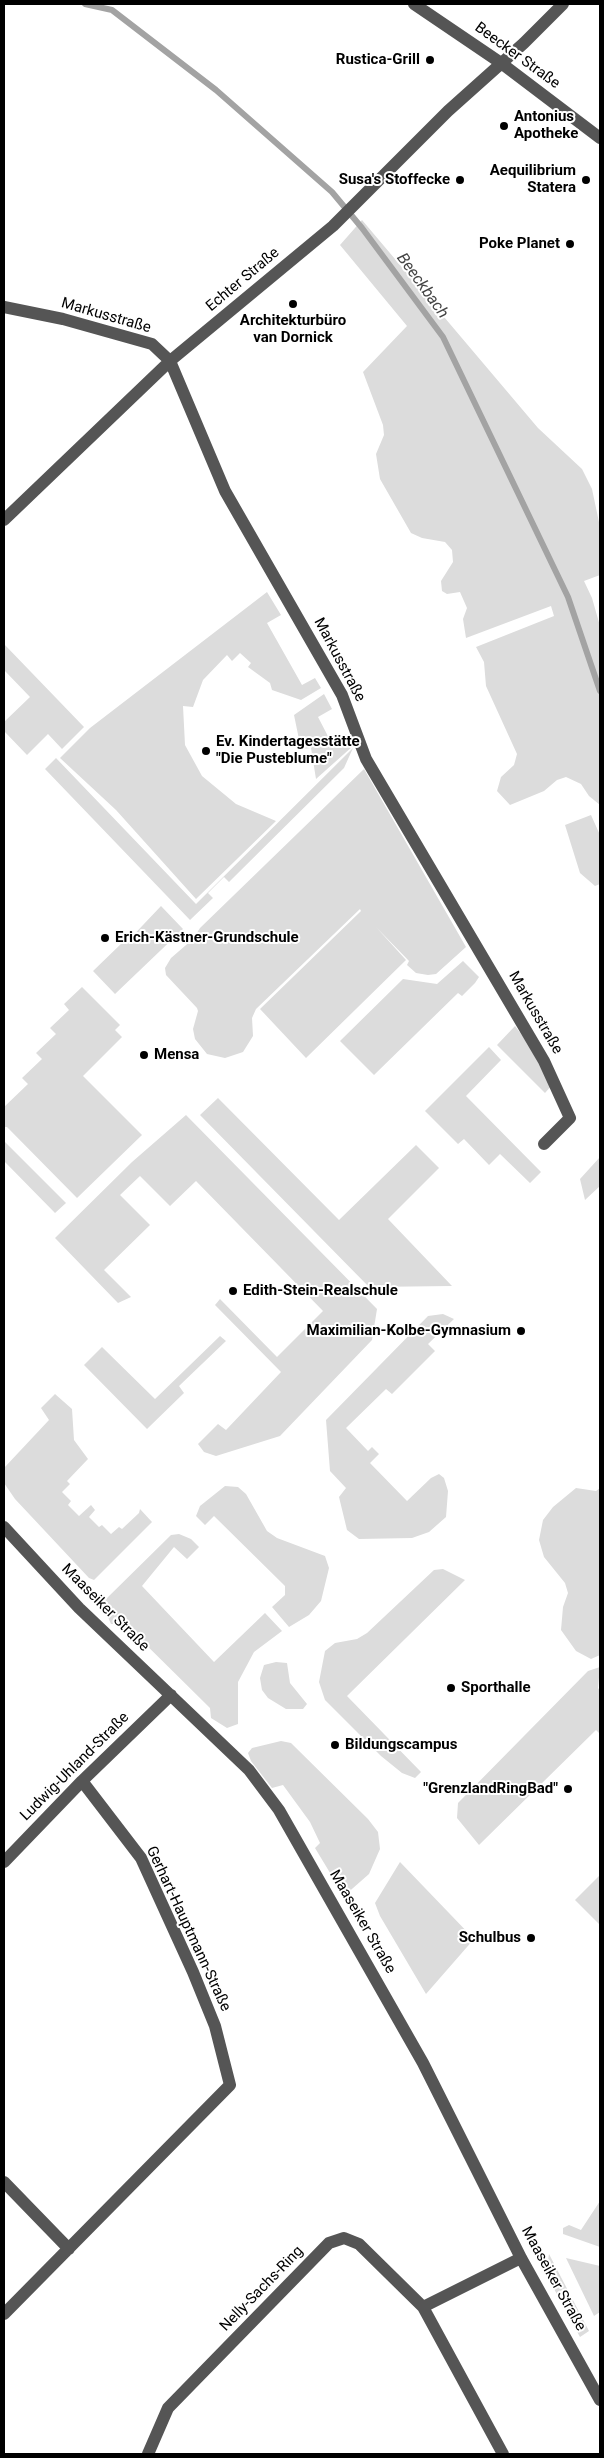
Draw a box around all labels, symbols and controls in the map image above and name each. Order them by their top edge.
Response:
street label: Beecker Straße [471,19,563,93]
place label: Rustica-Grill [336,51,420,69]
marker: Rustica-Grill [424,54,436,66]
place label: Antonius Apotheke [514,108,578,143]
marker: Antonius Apotheke [498,120,510,132]
place label: Aequilibrium Statera [490,162,576,197]
place label: Susa's Stoffecke [339,171,450,189]
marker: Susa's Stoffecke [454,174,466,186]
marker: Aequilibrium Statera [580,174,592,186]
place label: Poke Planet [479,235,560,253]
marker: Poke Planet [564,238,576,250]
street label: Echter Straße [203,244,283,316]
water label: Beeckbach [392,250,452,322]
street label: Markusstraße [59,295,153,337]
marker: Architekturbüro van Dornick [287,298,299,310]
place label: Architekturbüro van Dornick [240,312,346,347]
street label: Markusstraße [309,615,369,705]
place label: Ev. Kindertagesstätte "Die Pusteblume" [216,733,360,768]
marker: Ev. Kindertagesstätte "Die Pusteblume" [200,745,212,757]
place label: Erich-Kästner-Grundschule [115,929,299,947]
marker: Erich-Kästner-Grundschule [99,932,111,944]
street label: Markusstraße [504,968,566,1058]
place label: Mensa [154,1046,199,1064]
marker: Mensa [138,1049,150,1061]
place label: Edith-Stein-Realschule [243,1282,398,1300]
marker: Edith-Stein-Realschule [227,1285,239,1297]
place label: Maximilian-Kolbe-Gymnasium [306,1322,511,1340]
marker: Maximilian-Kolbe-Gymnasium [515,1325,527,1337]
street label: Maaseiker Straße [57,1560,153,1656]
place label: Sporthalle [461,1679,531,1697]
marker: Sporthalle [445,1682,457,1694]
street label: Ludwig-Uhland-Straße [17,1709,133,1825]
place label: Bildungscampus [345,1736,457,1754]
marker: Bildungscampus [329,1739,341,1751]
place label: "GrenzlandRingBad" [423,1780,558,1798]
marker: "GrenzlandRingBad" [562,1783,574,1795]
street label: Gerhart-Hauptmann-Straße [142,1843,234,2015]
street label: Maaseiker Straße [325,1867,399,1977]
place label: Schulbus [459,1929,521,1947]
marker: Schulbus [525,1932,537,1944]
street label: Maaseiker Straße [517,2224,589,2334]
street label: Nelly-Sachs-Ring [217,2243,307,2335]

